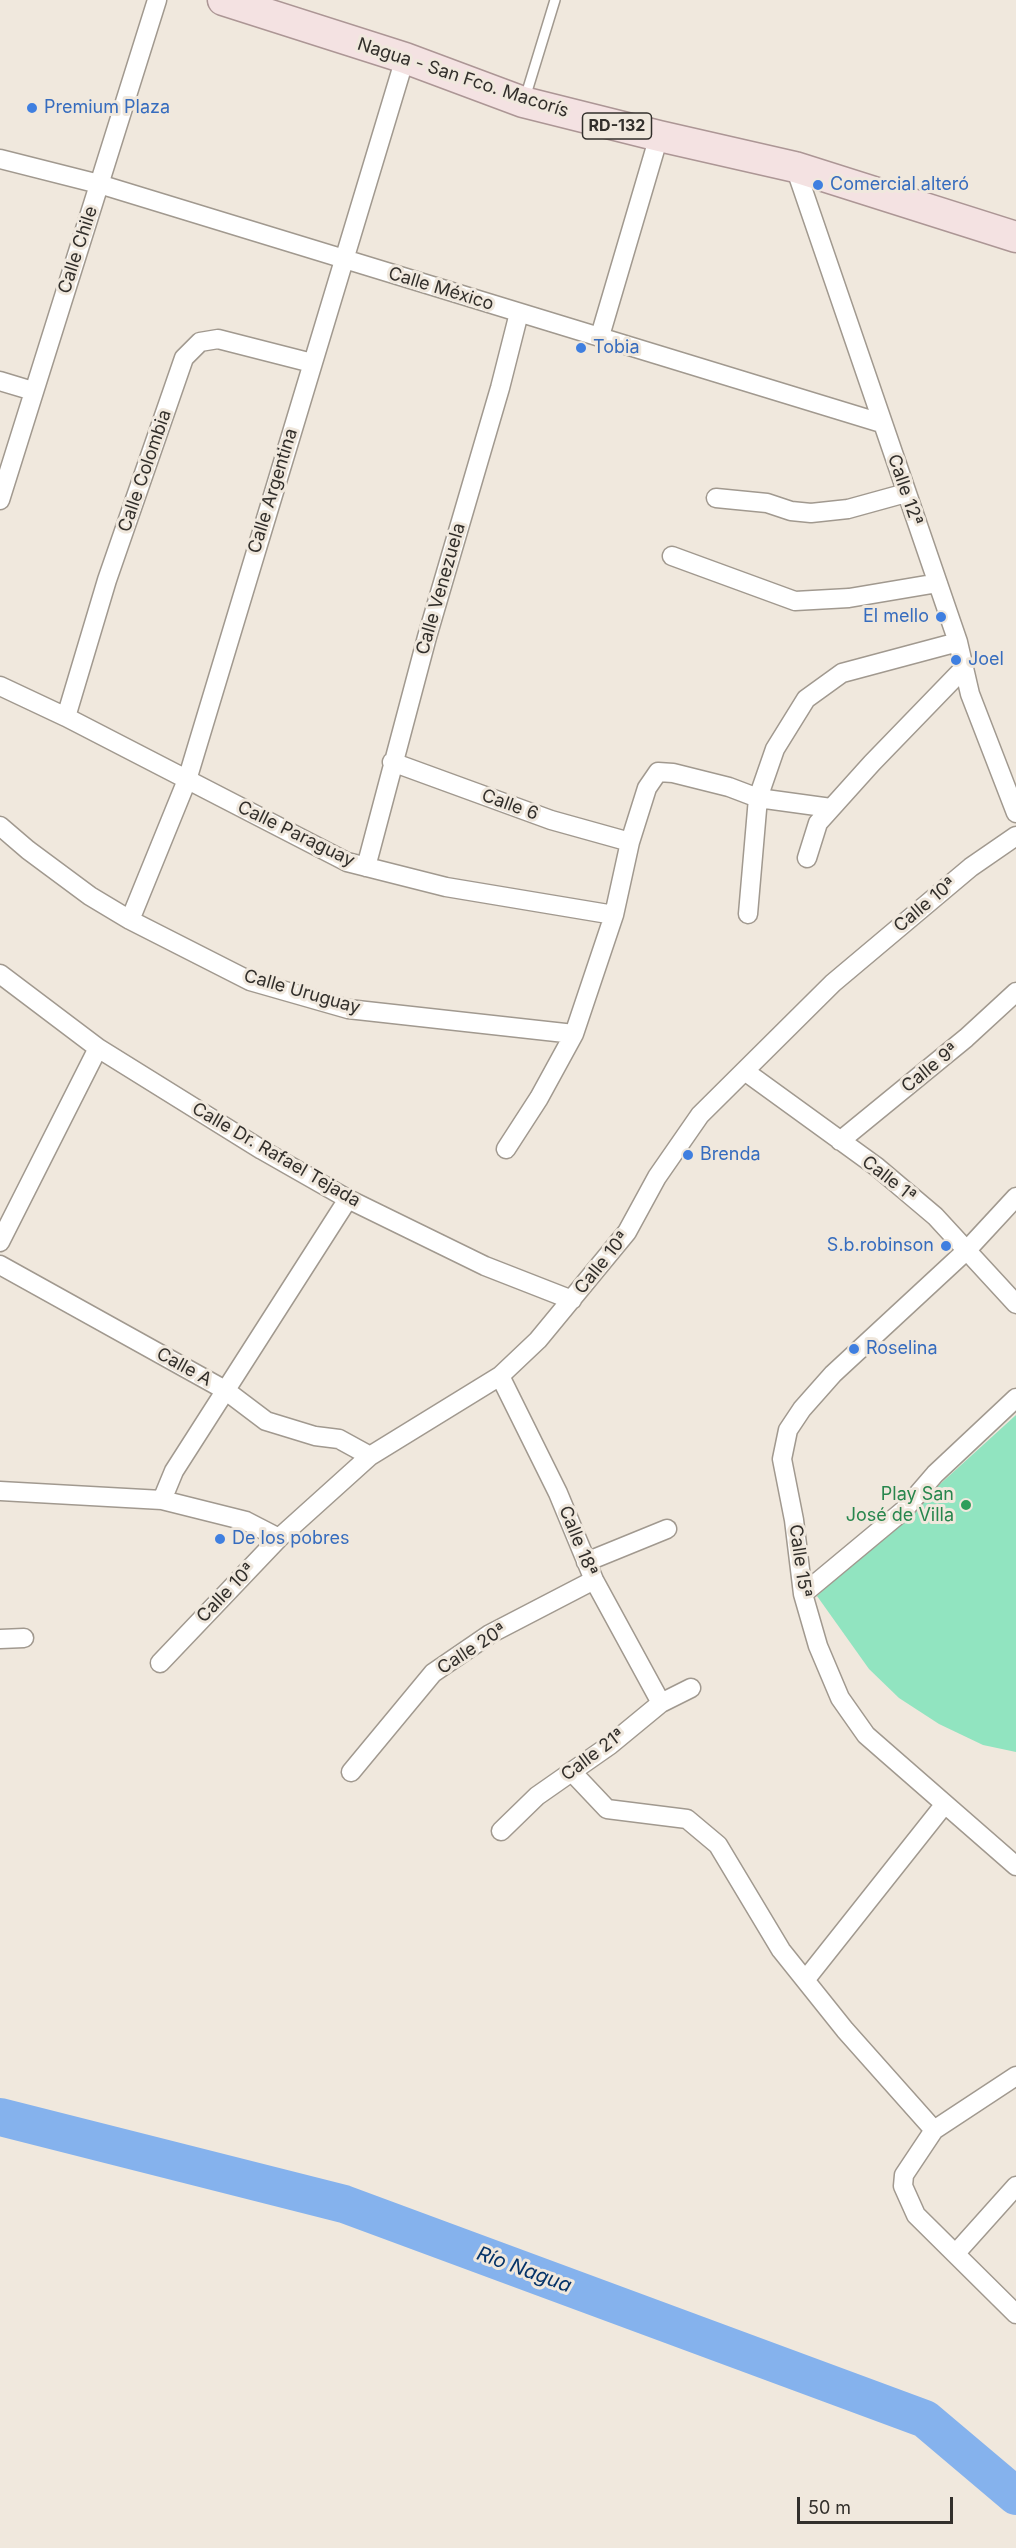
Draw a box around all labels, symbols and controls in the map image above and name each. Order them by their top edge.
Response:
street label: Nagua - San Fco. Macorís [355,34,571,122]
place label: Premium Plaza [44,97,170,119]
marker: Premium Plaza [25,101,39,115]
road number: RD-132 [582,113,652,139]
place label: Comercial alteró [830,174,969,196]
marker: Comercial alteró [811,178,825,192]
street label: Calle Chile [54,204,102,296]
street label: Calle México [386,263,496,315]
place label: Tobia [593,337,639,359]
marker: Tobia [574,341,588,355]
street label: Calle Colombia [114,407,176,535]
street label: Calle Argentina [244,426,302,556]
street label: Calle 12ª [883,452,927,528]
street label: Calle Venezuela [412,521,470,657]
place label: El mello [863,606,929,628]
marker: El mello [934,610,948,624]
place label: Joel [968,649,1004,671]
marker: Joel [949,653,963,667]
street label: Calle 6 [479,785,541,825]
street label: Calle Paraguay [234,796,358,872]
street label: Calle 10ª [890,873,960,937]
street label: Calle Uruguay [241,965,363,1019]
street label: Calle 9ª [897,1039,963,1097]
street label: Calle Dr. Rafael Tejada [188,1098,364,1212]
place label: Brenda [700,1144,761,1166]
marker: Brenda [681,1148,695,1162]
street label: Calle 1ª [858,1151,920,1207]
street label: Calle 10ª [570,1227,634,1299]
place label: S.b.robinson [827,1235,934,1257]
marker: S.b.robinson [939,1239,953,1253]
place label: Roselina [866,1338,938,1360]
marker: Roselina [847,1342,861,1356]
street label: Calle A [153,1343,215,1391]
place label: Play San José de Villa [846,1484,954,1526]
marker: Play San José de Villa [959,1498,973,1512]
street label: Calle 18ª [554,1503,602,1579]
street label: Calle 15ª [784,1523,816,1599]
place label: De los pobres [232,1528,350,1550]
marker: De los pobres [213,1532,227,1546]
street label: Calle 10ª [192,1559,260,1627]
street label: Calle 20ª [433,1619,511,1679]
street label: Calle 21ª [557,1724,629,1786]
water label: Río Nagua [473,2242,575,2298]
scale bar [800,2485,956,2523]
text: 50 m [808,2497,851,2518]

